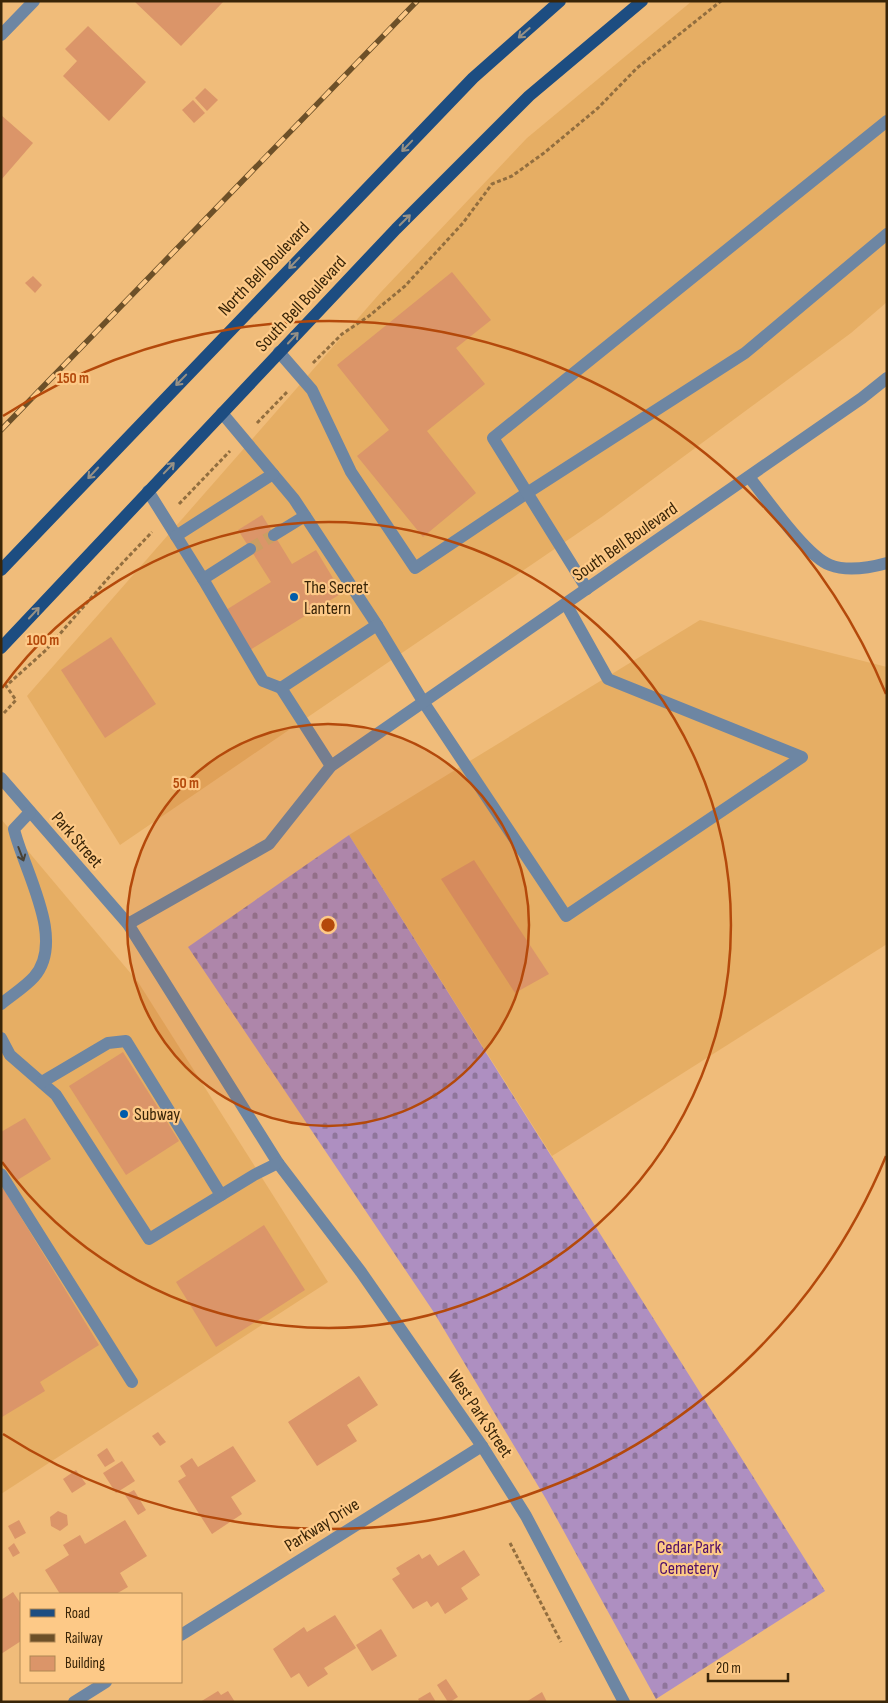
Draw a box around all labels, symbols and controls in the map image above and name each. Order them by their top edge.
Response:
one-way arrow [517,28,530,39]
one-way arrow [401,140,413,153]
one-way arrow [399,214,412,226]
street label: North Bell Boulevard [214,218,314,320]
street label: South Bell Boulevard [251,252,351,356]
one-way arrow [288,257,300,269]
one-way arrow [287,331,299,344]
text: 150 m [57,369,89,388]
one-way arrow [175,374,187,386]
one-way arrow [163,462,175,474]
one-way arrow [87,466,99,479]
street label: South Bell Boulevard [569,498,681,586]
place label: The Secret Lantern [304,577,369,619]
marker: The Secret Lantern [288,591,300,603]
one-way arrow [28,606,40,619]
text: 100 m [27,631,59,650]
text: 50 m [173,774,199,793]
street label: Park Street [47,808,107,873]
one-way arrow [17,845,26,861]
centre of rings [319,916,337,934]
place label: Subway [134,1104,180,1125]
marker: Subway [118,1108,130,1120]
street label: West Park Street [443,1366,517,1462]
street label: Parkway Drive [281,1494,363,1556]
park label: Cedar Park Cemetery [657,1537,721,1579]
legend [20,1593,182,1683]
text: Road [65,1604,90,1623]
text: Railway [65,1629,103,1648]
scale bar [708,1650,788,1682]
text: Building [65,1654,105,1673]
text: 20 m [716,1659,741,1678]

